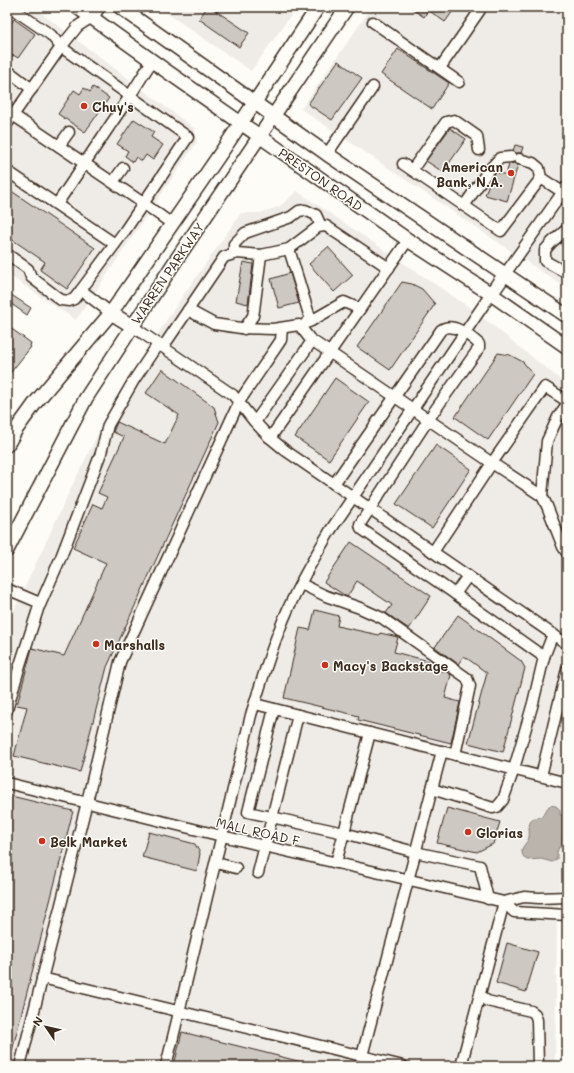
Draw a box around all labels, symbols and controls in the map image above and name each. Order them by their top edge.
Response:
place label: Chuy's [92,98,134,116]
marker: Chuy's [79,101,89,111]
street label: PRESTON ROAD [276,144,366,214]
place label: American Bank, N.A. [436,158,503,190]
marker: American Bank, N.A. [506,168,516,178]
street label: WARREN PARKWAY [127,219,207,327]
place label: Marshalls [104,636,165,653]
marker: Marshalls [91,639,101,649]
place label: Macy's Backstage [333,657,449,675]
marker: Macy's Backstage [320,660,330,670]
street label: MALL ROAD F [215,813,301,849]
place label: Glorias [476,824,523,841]
marker: Glorias [463,827,473,837]
place label: Belk Market [50,833,128,850]
marker: Belk Market [37,836,47,846]
north arrow [26,1007,66,1047]
text: N [29,1013,46,1029]

